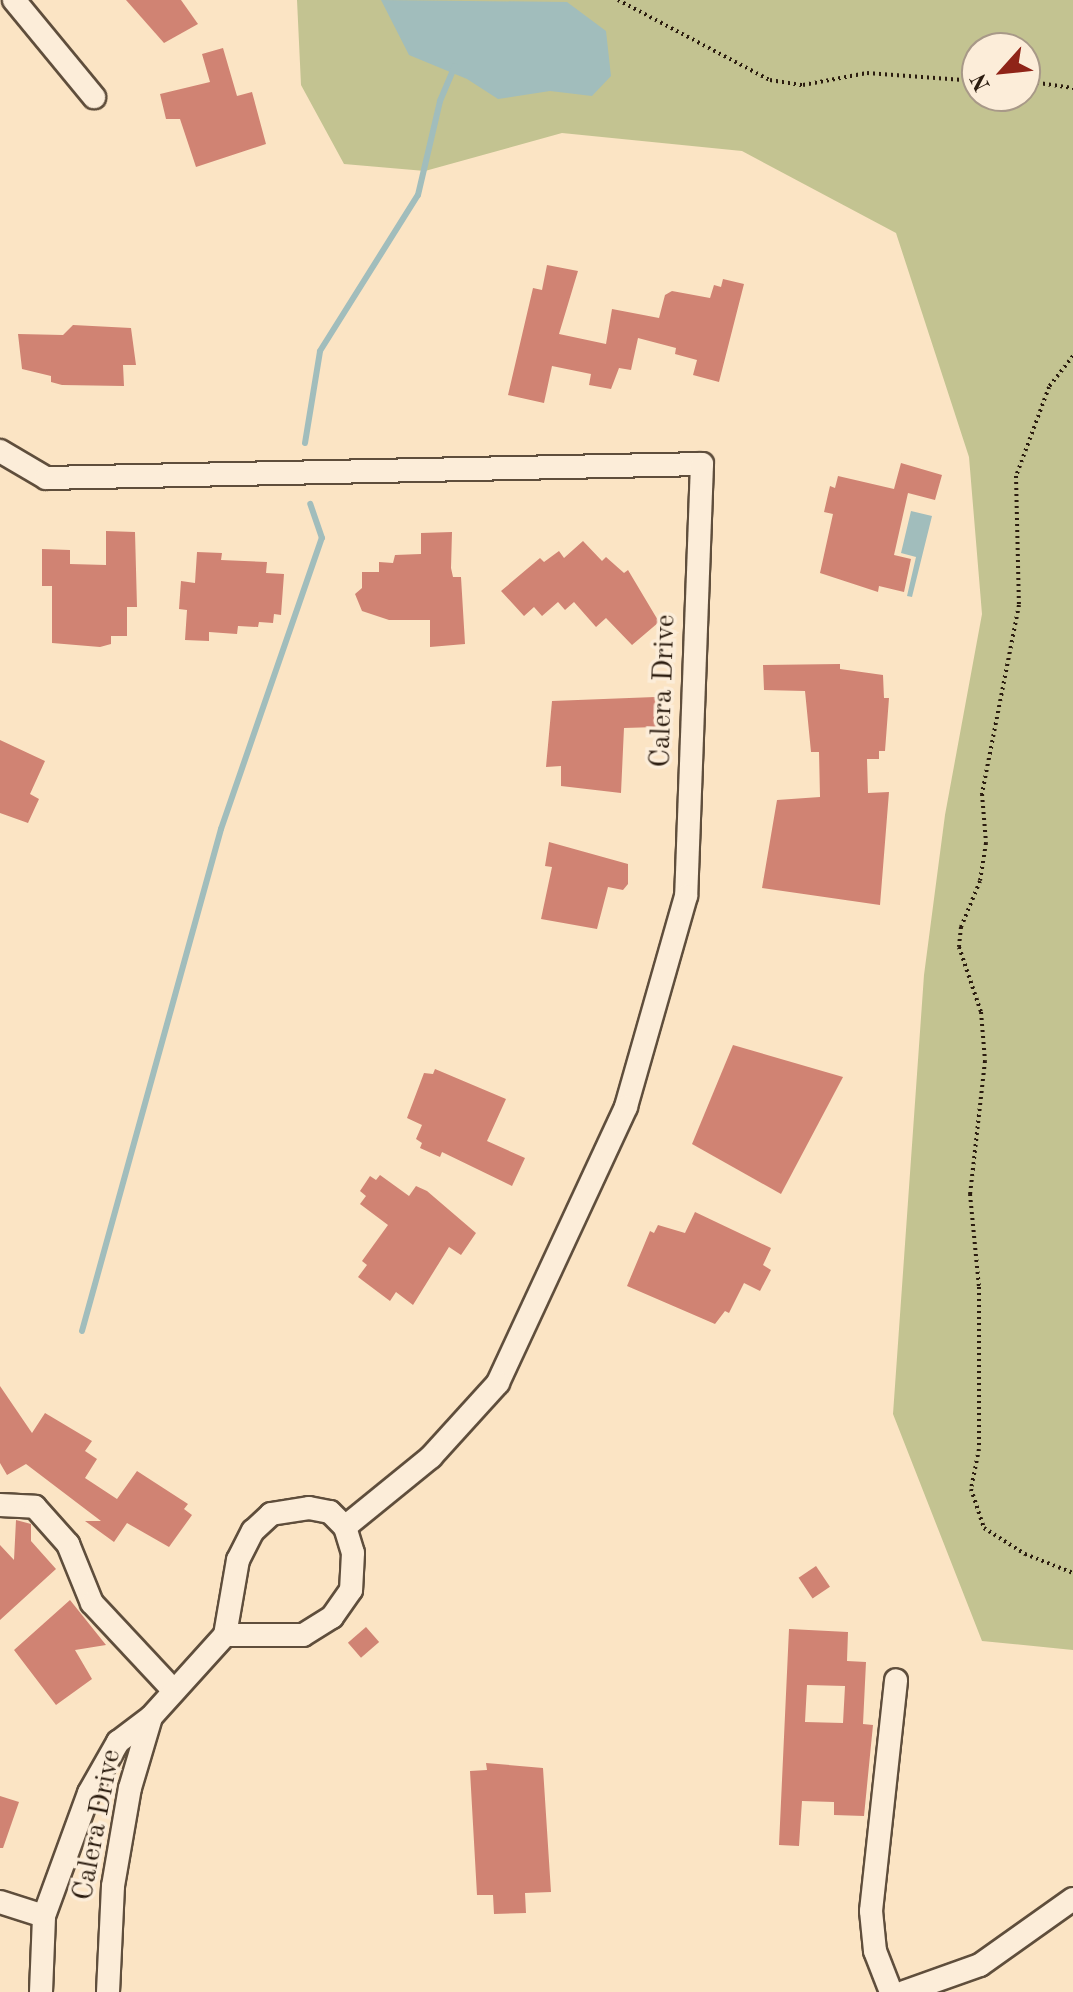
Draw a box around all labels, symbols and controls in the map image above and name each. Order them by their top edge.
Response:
north arrow [961,32,1041,112]
text: N [968,70,995,94]
street label: Calera Drive [645,614,683,768]
street label: Calera Drive [67,1746,129,1904]

